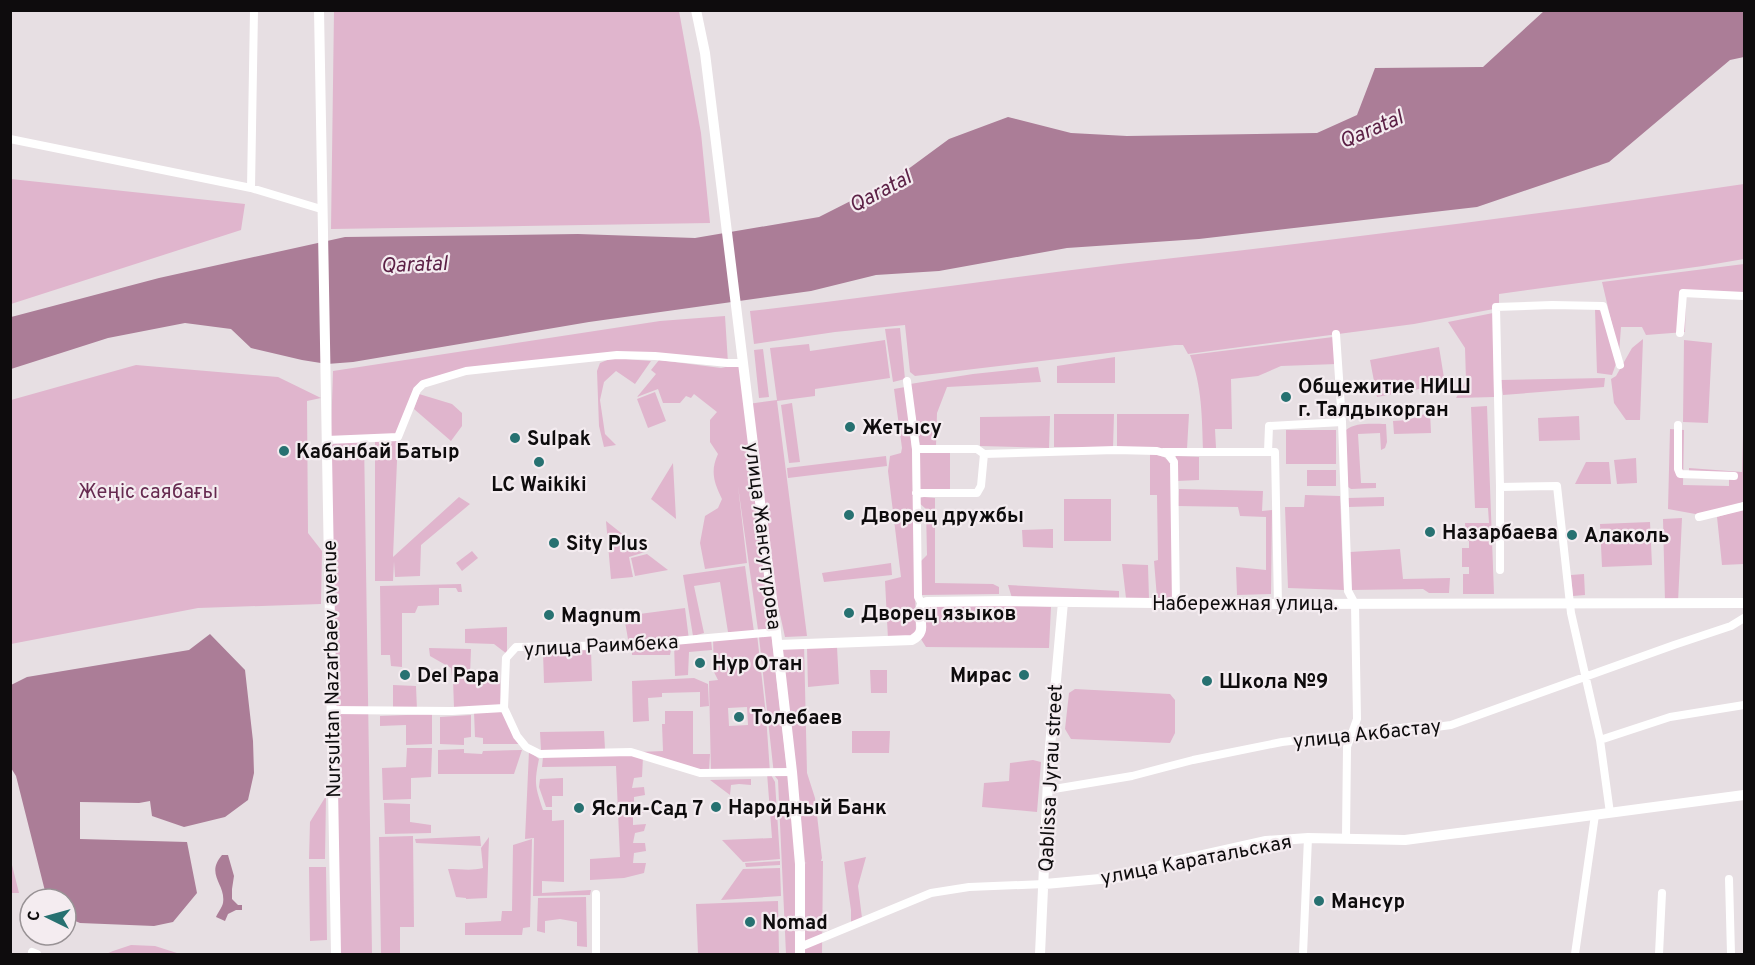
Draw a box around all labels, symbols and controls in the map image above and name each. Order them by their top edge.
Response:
water label: Qaratal [1336,104,1409,156]
water label: Qaratal [845,164,918,220]
water label: Qaratal [380,251,449,280]
place label: Общежитие НИШ г. Талдыкорган [1298,375,1471,424]
marker: Общежитие НИШ г. Талдыкорган [1279,390,1293,404]
place label: Жетысу [862,416,942,442]
marker: Жетысу [843,420,857,434]
place label: Sulpak [527,427,591,453]
marker: Sulpak [508,431,522,445]
place label: Кабанбай Батыр [296,440,460,466]
street label: улица Жансугурова [738,441,786,631]
marker: Кабанбай Батыр [277,444,291,458]
marker: LC Waikiki [532,455,546,469]
place label: LC Waikiki [491,473,587,499]
park label: Жеңіс саябағы [78,480,218,506]
place label: Дворец дружбы [861,504,1024,530]
marker: Дворец дружбы [842,508,856,522]
place label: Назарбаева [1442,521,1558,547]
place label: Алаколь [1584,524,1669,550]
marker: Назарбаева [1423,525,1437,539]
marker: Алаколь [1565,528,1579,542]
place label: Sity Plus [566,532,648,558]
marker: Sity Plus [547,536,561,550]
street label: Nursultan Nazarbaev avenue [318,540,348,798]
street label: Набережная улица. [1152,592,1338,618]
place label: Дворец языков [861,602,1016,628]
place label: Magnum [561,604,641,630]
marker: Дворец языков [842,606,856,620]
marker: Magnum [542,608,556,622]
street label: улица Раимбека [523,630,679,664]
place label: Нур Отан [712,652,803,678]
marker: Нур Отан [693,656,707,670]
place label: Del Papa [417,664,499,690]
place label: Мирас [950,664,1012,690]
marker: Del Papa [398,668,412,682]
marker: Мирас [1017,668,1031,682]
place label: Школа №9 [1219,670,1328,696]
marker: Школа №9 [1200,674,1214,688]
street label: Qablissa Jyrau street [1034,683,1070,873]
place label: Толебаев [751,706,842,732]
marker: Толебаев [732,710,746,724]
street label: улица Акбастау [1292,714,1443,756]
place label: Народный Банк [728,796,887,822]
place label: Ясли-Сад 7 [591,797,703,823]
marker: Народный Банк [709,800,723,814]
marker: Ясли-Сад 7 [572,801,586,815]
street label: улица Каратальская [1099,830,1294,892]
north arrow [18,887,78,947]
place label: Мансур [1331,890,1405,916]
marker: Мансур [1312,894,1326,908]
text: С [25,910,45,922]
place label: Nomad [762,911,828,937]
marker: Nomad [743,915,757,929]

